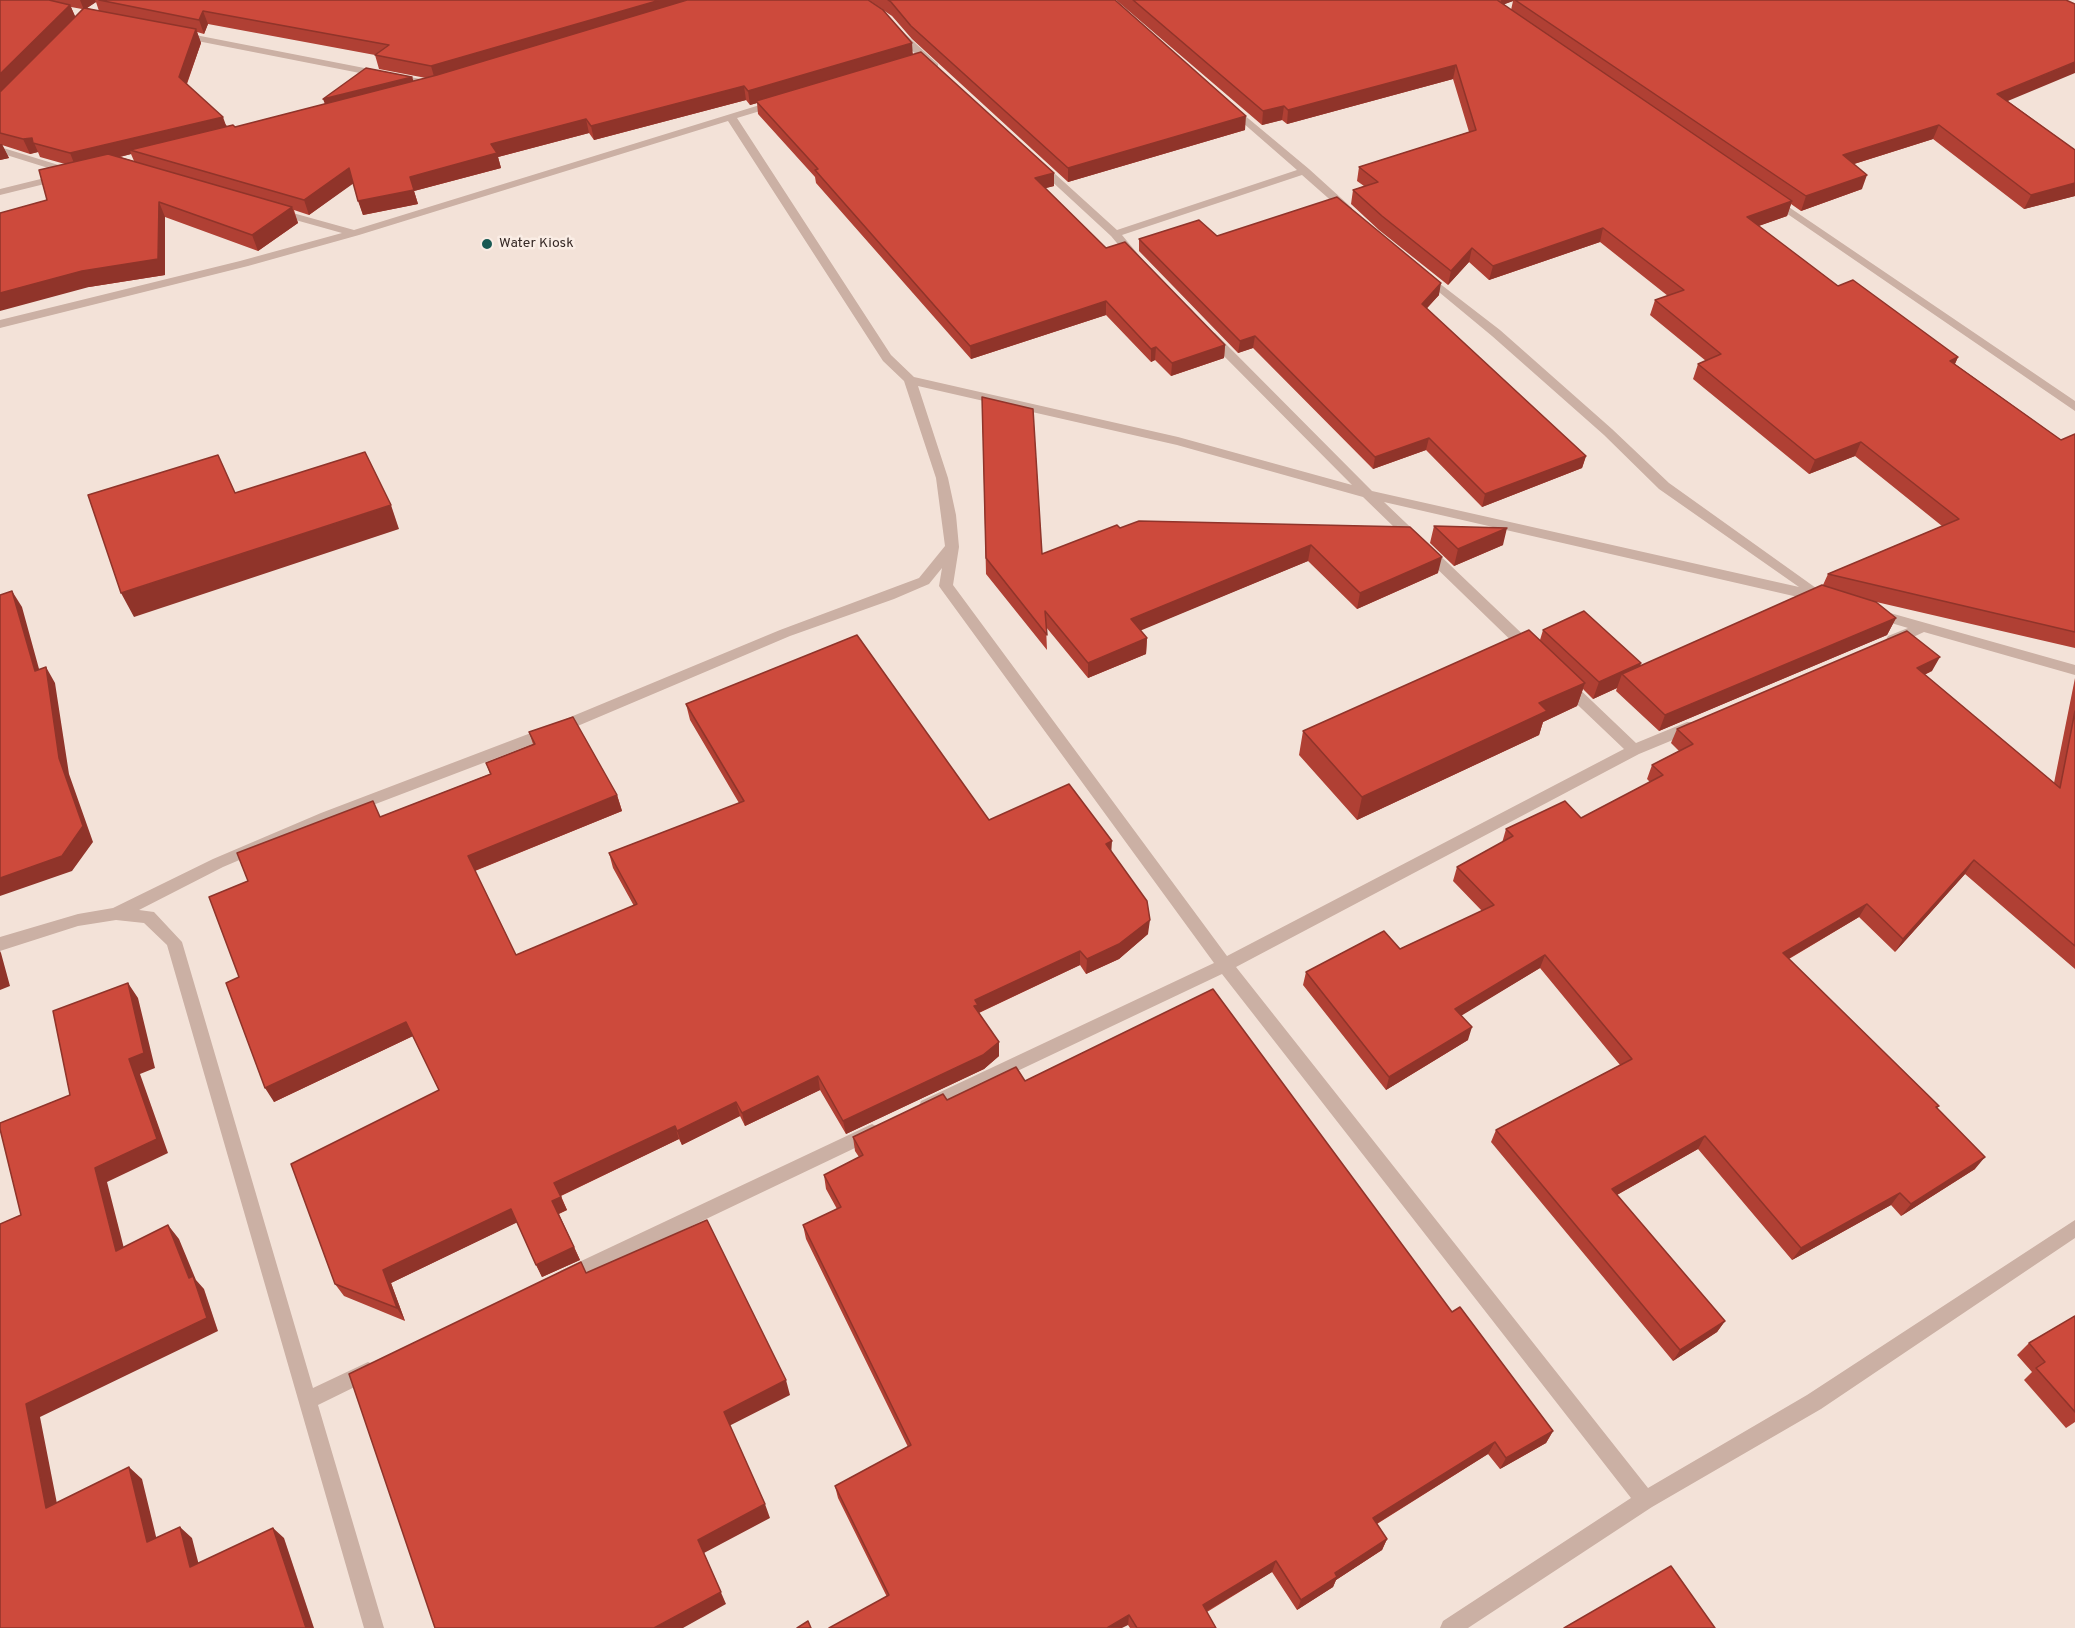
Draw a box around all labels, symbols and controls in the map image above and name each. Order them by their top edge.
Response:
place label: Water Kiosk [499,236,574,252]
marker: Water Kiosk [480,237,494,251]

